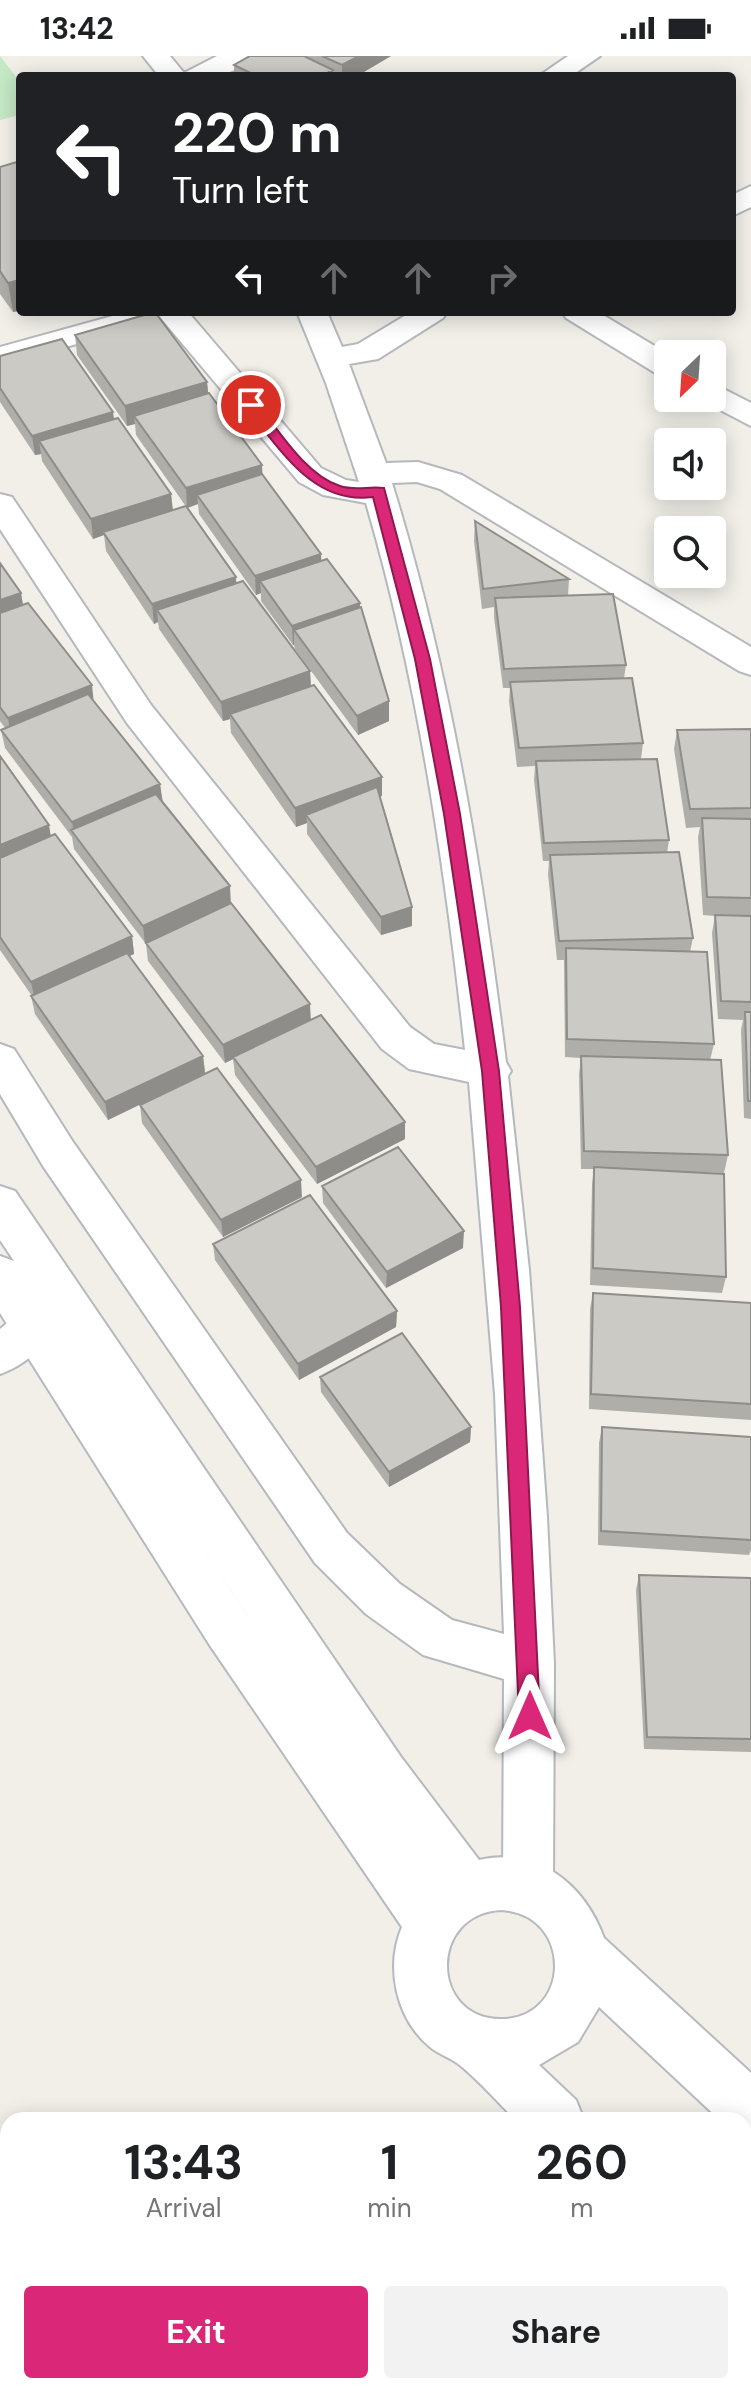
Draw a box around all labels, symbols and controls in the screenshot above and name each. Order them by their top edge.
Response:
text: 13:42 [40,9,113,48]
text: 220 m [172,96,342,169]
icon: left [40,104,144,208]
text: Turn left [172,167,309,214]
icon: left [228,256,272,300]
icon: ahead [312,256,356,300]
icon: ahead [396,256,440,300]
icon: right [480,256,524,300]
north arrow [654,340,726,412]
map controls [654,340,726,588]
pin [217,371,285,439]
icon: arrive [229,383,273,427]
button: sound [654,428,726,500]
button: search [654,516,726,588]
position arrow [488,1674,572,1758]
text: 13:43 [124,2131,243,2194]
text: 1 [381,2131,398,2194]
text: 260 [536,2131,628,2194]
text: Arrival [146,2191,221,2225]
text: min [367,2191,412,2225]
text: m [570,2191,593,2225]
button: Exit [24,2286,368,2378]
button: Share [384,2286,728,2378]

